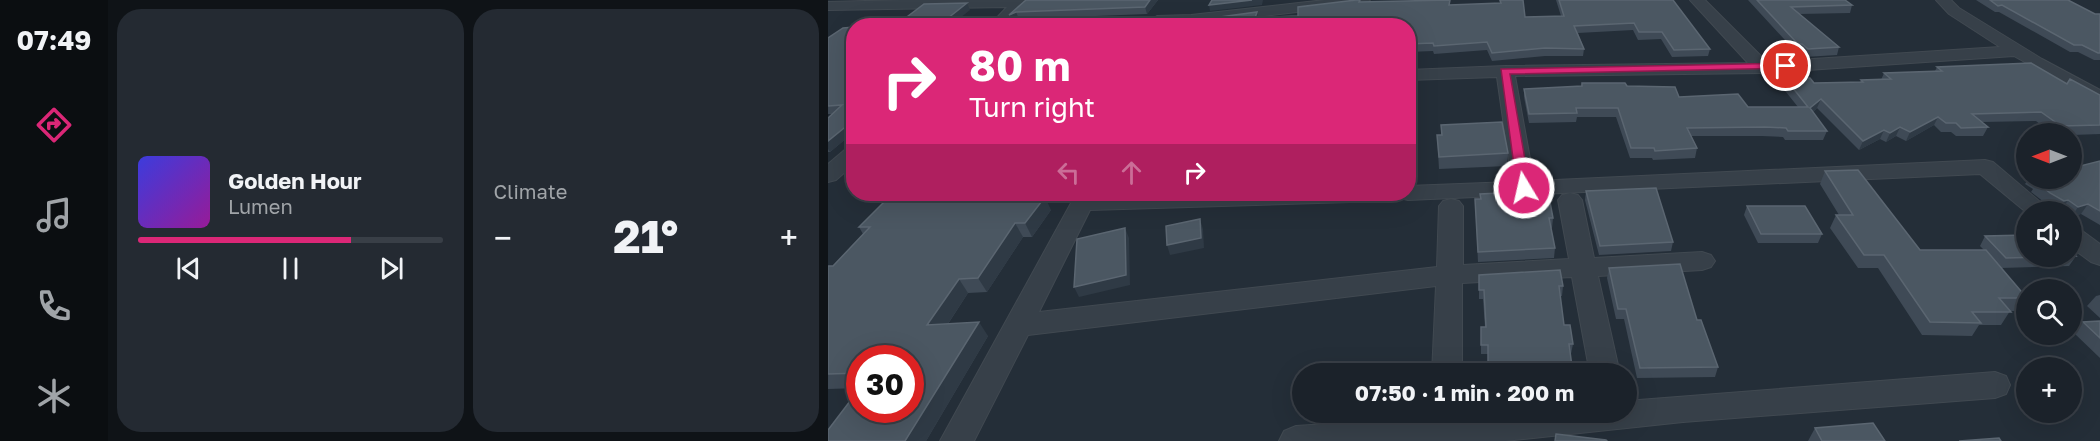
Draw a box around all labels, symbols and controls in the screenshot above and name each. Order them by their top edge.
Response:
text: 07:49 [17,24,91,56]
text: 80 m [969,40,1070,90]
pin [1760,40,1811,91]
icon: right [870,42,948,120]
icon: arrive [1769,49,1802,82]
text: Turn right [969,91,1095,123]
icon: directions [33,104,75,146]
north arrow [2016,123,2082,189]
map controls [2016,123,2082,423]
icon: left [1052,156,1085,189]
icon: ahead [1115,156,1148,189]
icon: right [1178,156,1211,189]
position arrow [1492,156,1556,220]
text: Golden Hour [228,167,362,194]
text: Climate [494,179,567,203]
icon: music [33,194,75,236]
text: Lumen [228,194,293,218]
button: sound [2016,201,2082,267]
text: 21° [613,209,678,263]
text: − [494,218,512,257]
text: + [780,218,798,257]
icon: previous [172,252,205,285]
icon: pause [274,252,307,285]
icon: next [375,252,408,285]
button: search [2016,279,2082,345]
icon: phone [33,285,75,327]
speed limit sign: 30 [846,345,924,423]
button: + [2016,357,2082,423]
icon: climate [33,375,75,417]
text: 07:50 · 1 min · 200 m [1355,379,1574,406]

